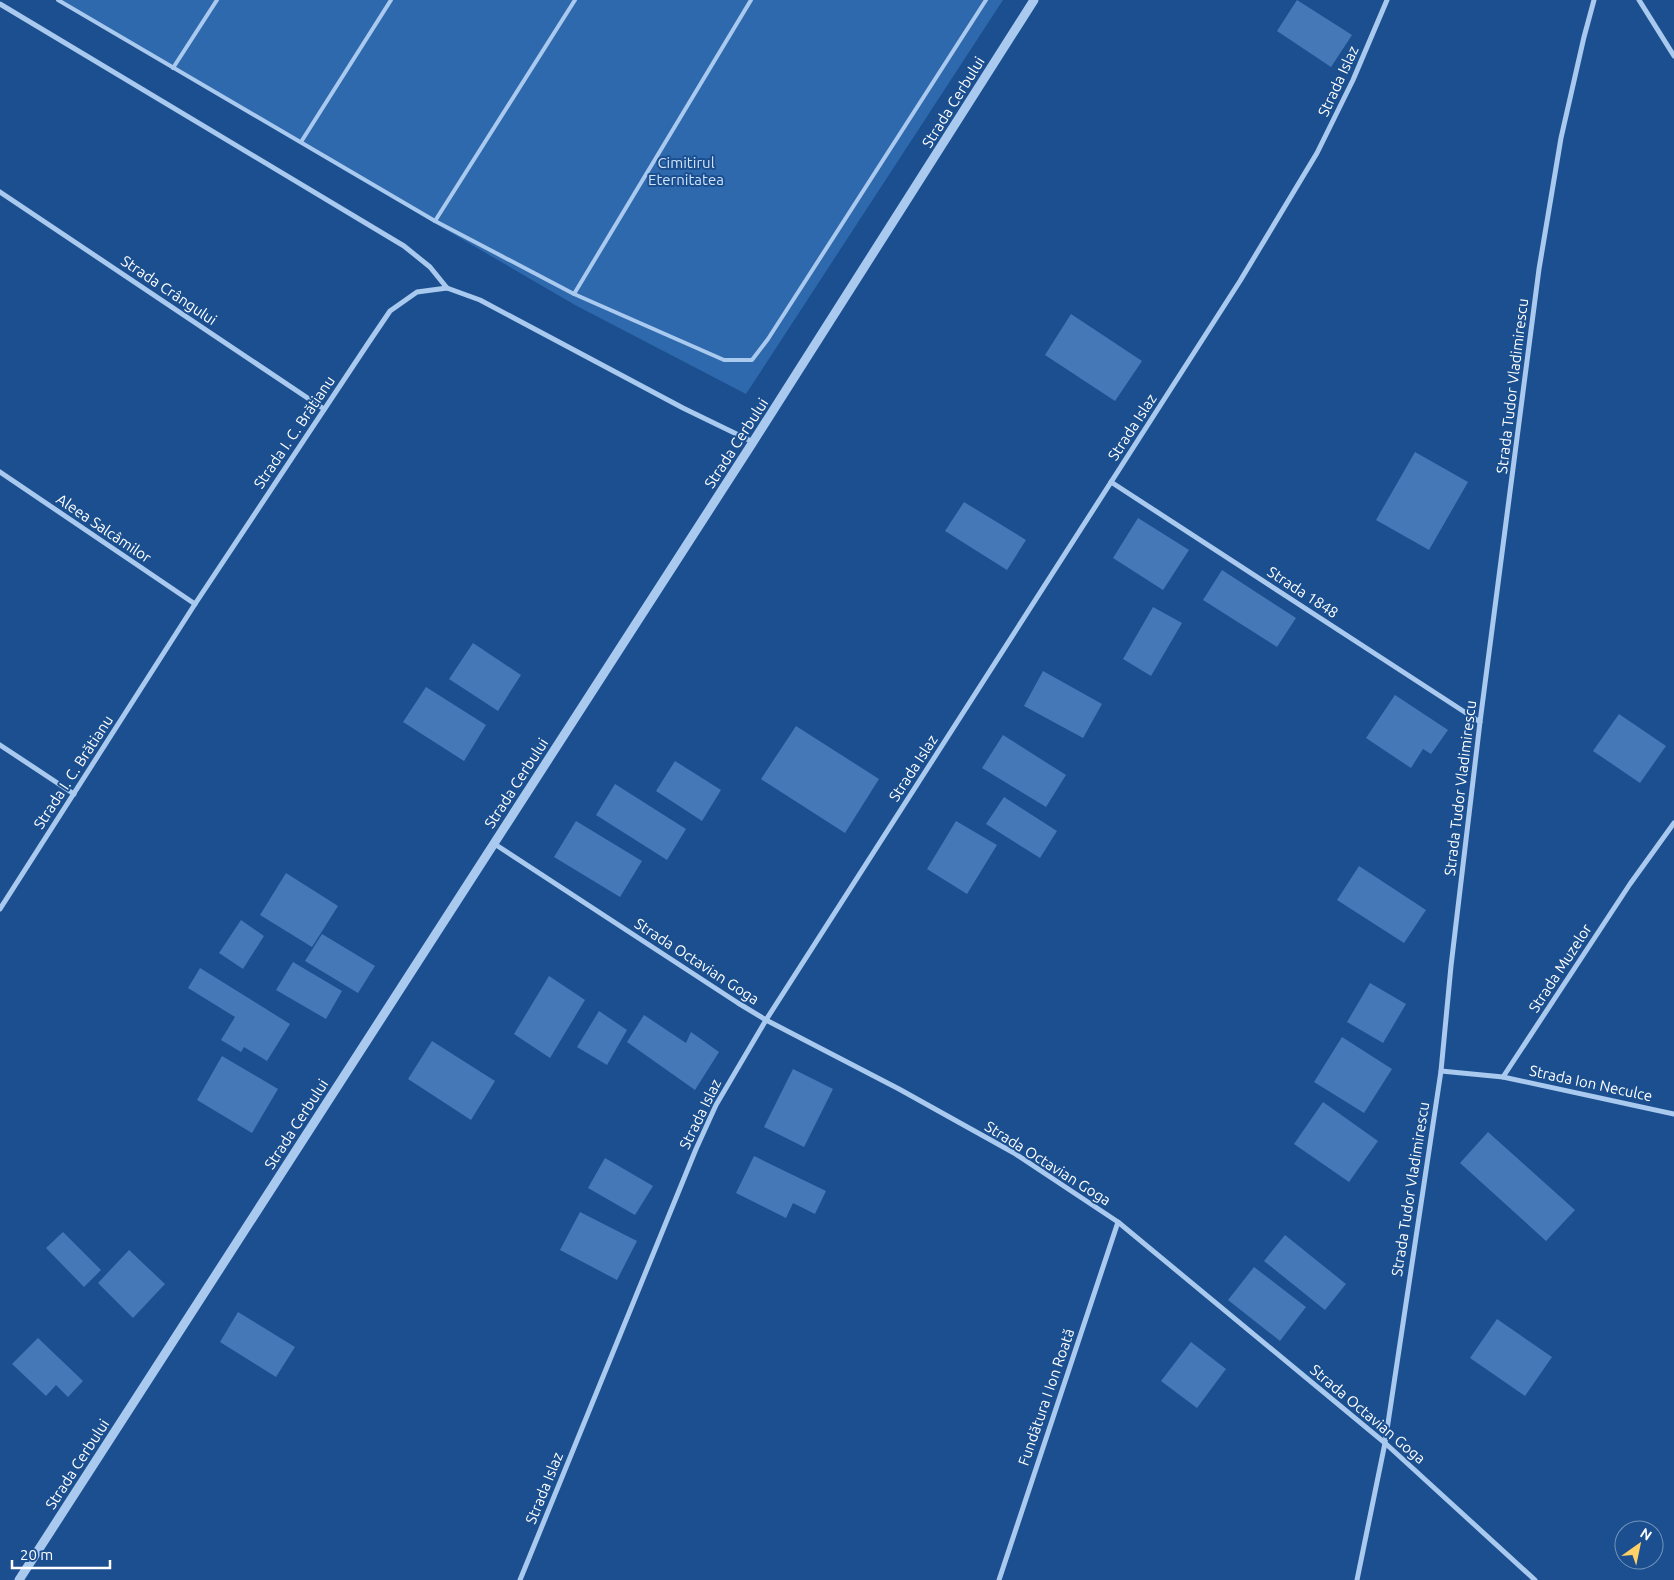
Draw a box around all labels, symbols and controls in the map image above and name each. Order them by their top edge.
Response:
street label: Strada Islaz [1314,43,1362,119]
street label: Strada Cerbului [918,54,988,150]
park label: Cimitirul Eternitatea [648,154,724,188]
street label: Strada Crângului [118,252,220,328]
street label: Strada Tudor Vladimirescu [1493,297,1531,475]
street label: Strada I. C. Brătianu [250,373,338,491]
street label: Strada Islaz [1104,390,1160,463]
street label: Strada Cerbului [701,395,771,491]
street label: Aleea Salcâmilor [53,490,155,566]
street label: Strada 1848 [1264,563,1342,621]
street label: Strada Tudor Vladimirescu [1441,699,1479,877]
street label: Strada I. C. Brătianu [30,712,116,832]
street label: Strada Islaz [885,731,941,804]
street label: Strada Cerbului [481,735,551,831]
street label: Strada Octavian Goga [632,914,762,1008]
street label: Strada Muzelor [1525,920,1595,1015]
street label: Strada Ion Neculce [1528,1062,1654,1104]
street label: Strada Cerbului [261,1076,331,1172]
street label: Strada Islaz [676,1076,724,1152]
street label: Strada Tudor Vladimirescu [1388,1101,1432,1277]
street label: Strada Octavian Goga [982,1117,1114,1209]
street label: Fundătura I Ion Roată [1015,1326,1077,1468]
street label: Strada Octavian Goga [1307,1361,1429,1467]
street label: Strada Cerbului [42,1416,112,1512]
street label: Strada Islaz [522,1450,566,1526]
north arrow [1614,1520,1664,1570]
text: N [1637,1525,1655,1544]
scale bar [12,1538,110,1570]
text: 20 m [20,1546,53,1563]

